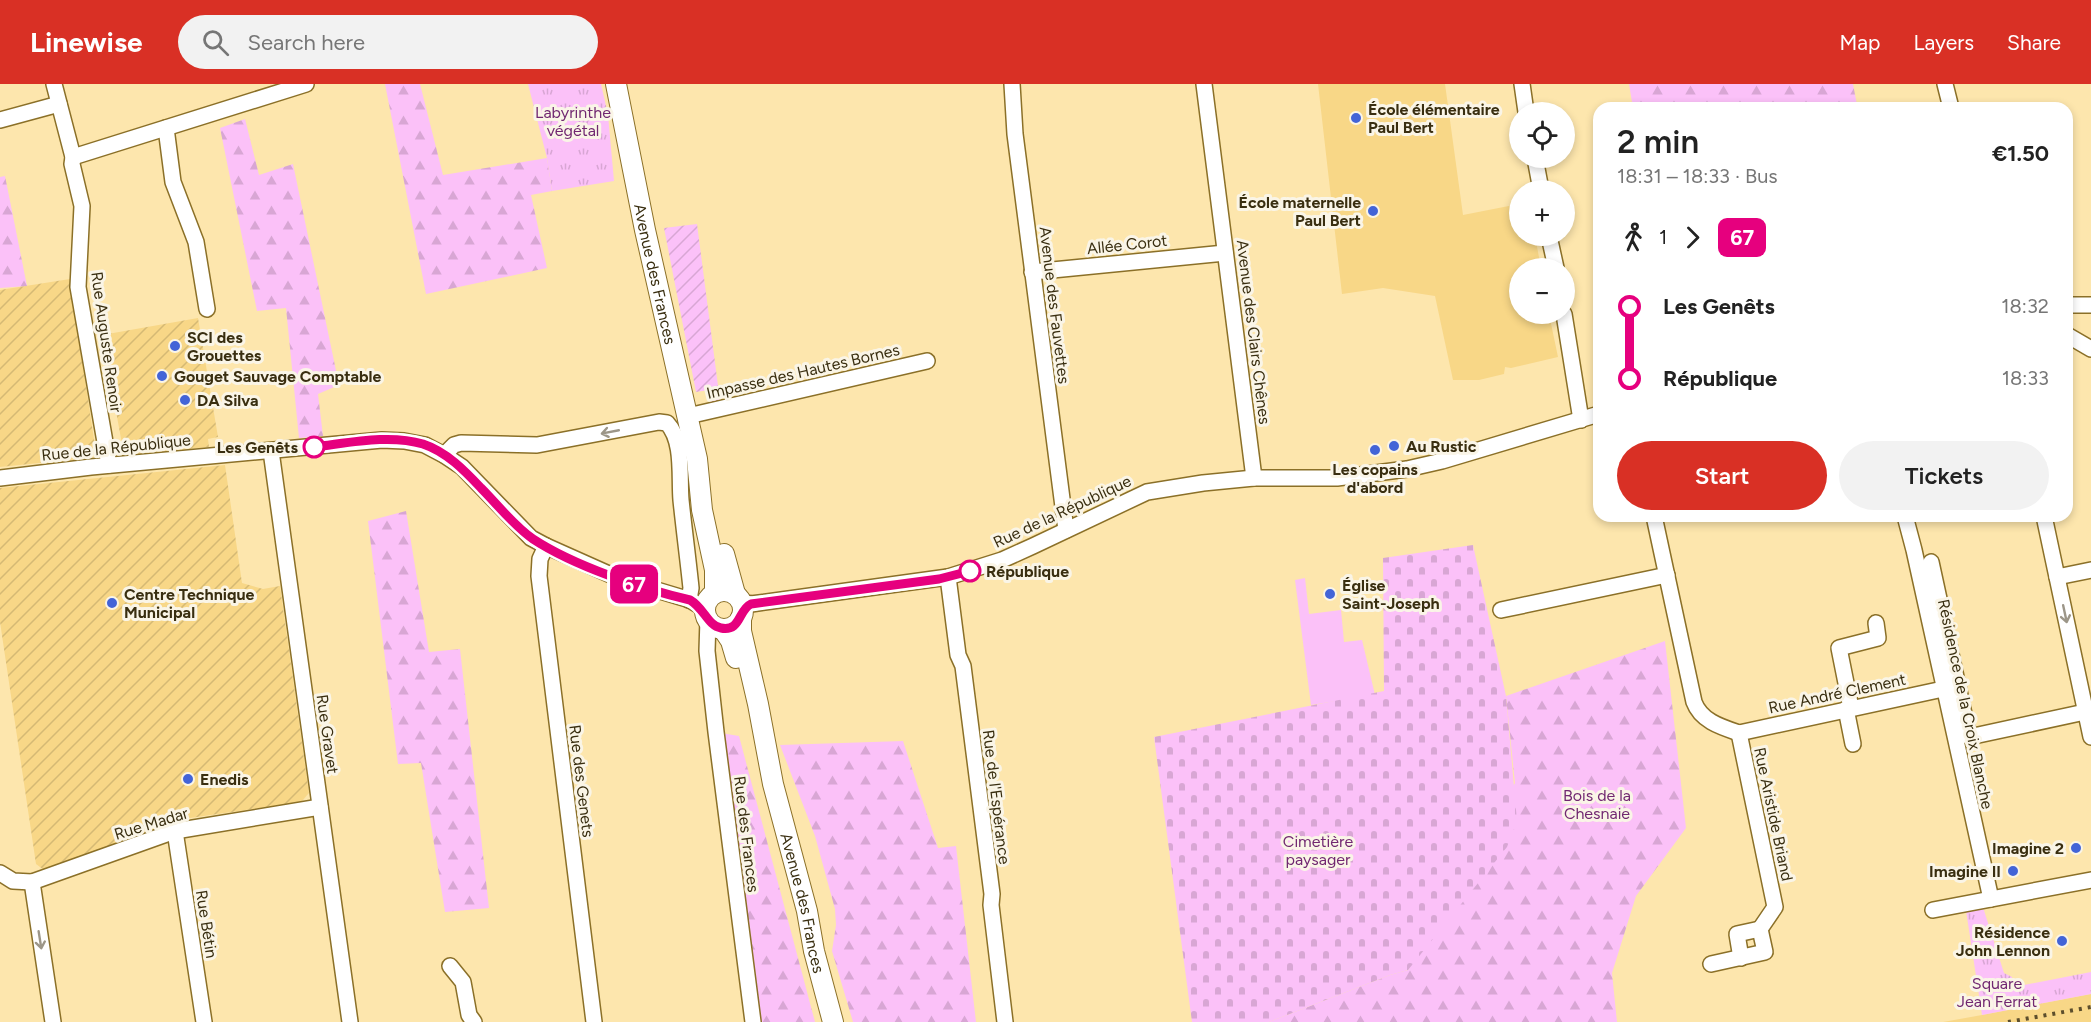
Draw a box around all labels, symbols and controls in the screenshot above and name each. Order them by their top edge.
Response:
search box [178,15,598,69]
text: Linewise [30,25,142,59]
icon: search [199,26,232,59]
text: Search here [247,29,365,56]
text: Map [1840,30,1880,55]
text: Layers [1913,30,1974,55]
text: Share [2007,30,2061,55]
place label: École élémentaire Paul Bert [1368,100,1500,137]
map controls [1509,102,1575,324]
button: locate [1509,102,1575,168]
park label: Labyrinthe végétal [535,103,611,140]
marker: École élémentaire Paul Bert [1349,111,1363,125]
text: 2 min [1617,122,1699,161]
text: €1.50 [1992,140,2049,167]
text: 18:31 – 18:33 · Bus [1617,164,1778,188]
button: + [1509,180,1575,246]
place label: École maternelle Paul Bert [1239,193,1361,230]
street label: Avenue des Frances [630,202,680,346]
marker: École maternelle Paul Bert [1366,204,1380,218]
icon: walk [1617,221,1650,254]
icon: forward [1676,221,1709,254]
street label: Avenue des Fauvettes [1035,225,1074,385]
text: 1 [1659,225,1667,249]
text: 67 [1730,225,1754,250]
street label: Allée Corot [1086,231,1168,258]
street label: Avenue des Clairs Chênes [1233,239,1274,425]
button: − [1509,258,1575,324]
street label: Rue Auguste Renoir [87,270,126,414]
text: Les Genêts [1663,293,1775,320]
text: 18:32 [2001,294,2049,318]
place label: SCI des Grouettes [187,328,262,365]
marker: SCI des Grouettes [168,339,182,353]
street label: Impasse des Hautes Bornes [705,340,901,403]
text: République [1663,365,1777,392]
text: 18:33 [2002,366,2049,390]
place label: Gouget Sauvage Comptable [174,367,382,386]
marker: Gouget Sauvage Comptable [155,369,169,383]
place label: DA Silva [197,391,258,410]
marker: DA Silva [178,393,192,407]
one-way arrow [601,427,620,438]
street label: Rue de la République [40,430,192,465]
marker: Les Genêts [303,436,325,458]
place label: Au Rustic [1406,437,1477,456]
place label: Les Genêts [217,438,299,457]
marker: Au Rustic [1387,439,1401,453]
button: Start [1617,441,1827,510]
button: Tickets [1839,441,2049,510]
marker: Les copains d'abord [1368,443,1382,457]
place label: Les copains d'abord [1332,460,1418,497]
street label: Rue de la République [990,471,1134,552]
marker: République [959,560,981,582]
place label: République [986,562,1069,581]
line badge: 67 [607,564,661,604]
text: 67 [622,572,646,597]
place label: Église Saint-Joseph [1342,576,1440,613]
place label: Centre Technique Municipal [124,585,255,622]
marker: Église Saint-Joseph [1323,587,1337,601]
marker: Centre Technique Municipal [105,596,119,610]
street label: Résidence de la Croix Blanche [1934,597,1997,811]
one-way arrow [2060,604,2071,624]
street label: Rue André Clement [1767,670,1908,717]
street label: Rue Gravet [313,693,342,775]
street label: Rue des Genets [565,724,598,838]
street label: Rue de l'Espérance [979,729,1014,866]
street label: Rue Aristide Briand [1750,746,1797,883]
place label: Enedis [200,770,249,789]
marker: Enedis [181,772,195,786]
street label: Rue des Frances [730,775,763,893]
park label: Bois de la Chesnaie [1563,786,1631,823]
street label: Rue Madar [112,803,191,844]
street label: Avenue des Frances [776,831,828,975]
park label: Cimetière paysager [1283,832,1353,869]
place label: Imagine 2 [1992,839,2064,858]
marker: Imagine 2 [2069,841,2083,855]
place label: Imagine II [1929,862,2001,881]
marker: Imagine II [2006,864,2020,878]
street label: Rue Bétin [192,889,221,960]
place label: Résidence John Lennon [1956,923,2050,960]
one-way arrow [35,929,46,949]
marker: Résidence John Lennon [2055,934,2069,948]
park label: Square Jean Ferrat [1957,974,2037,1011]

